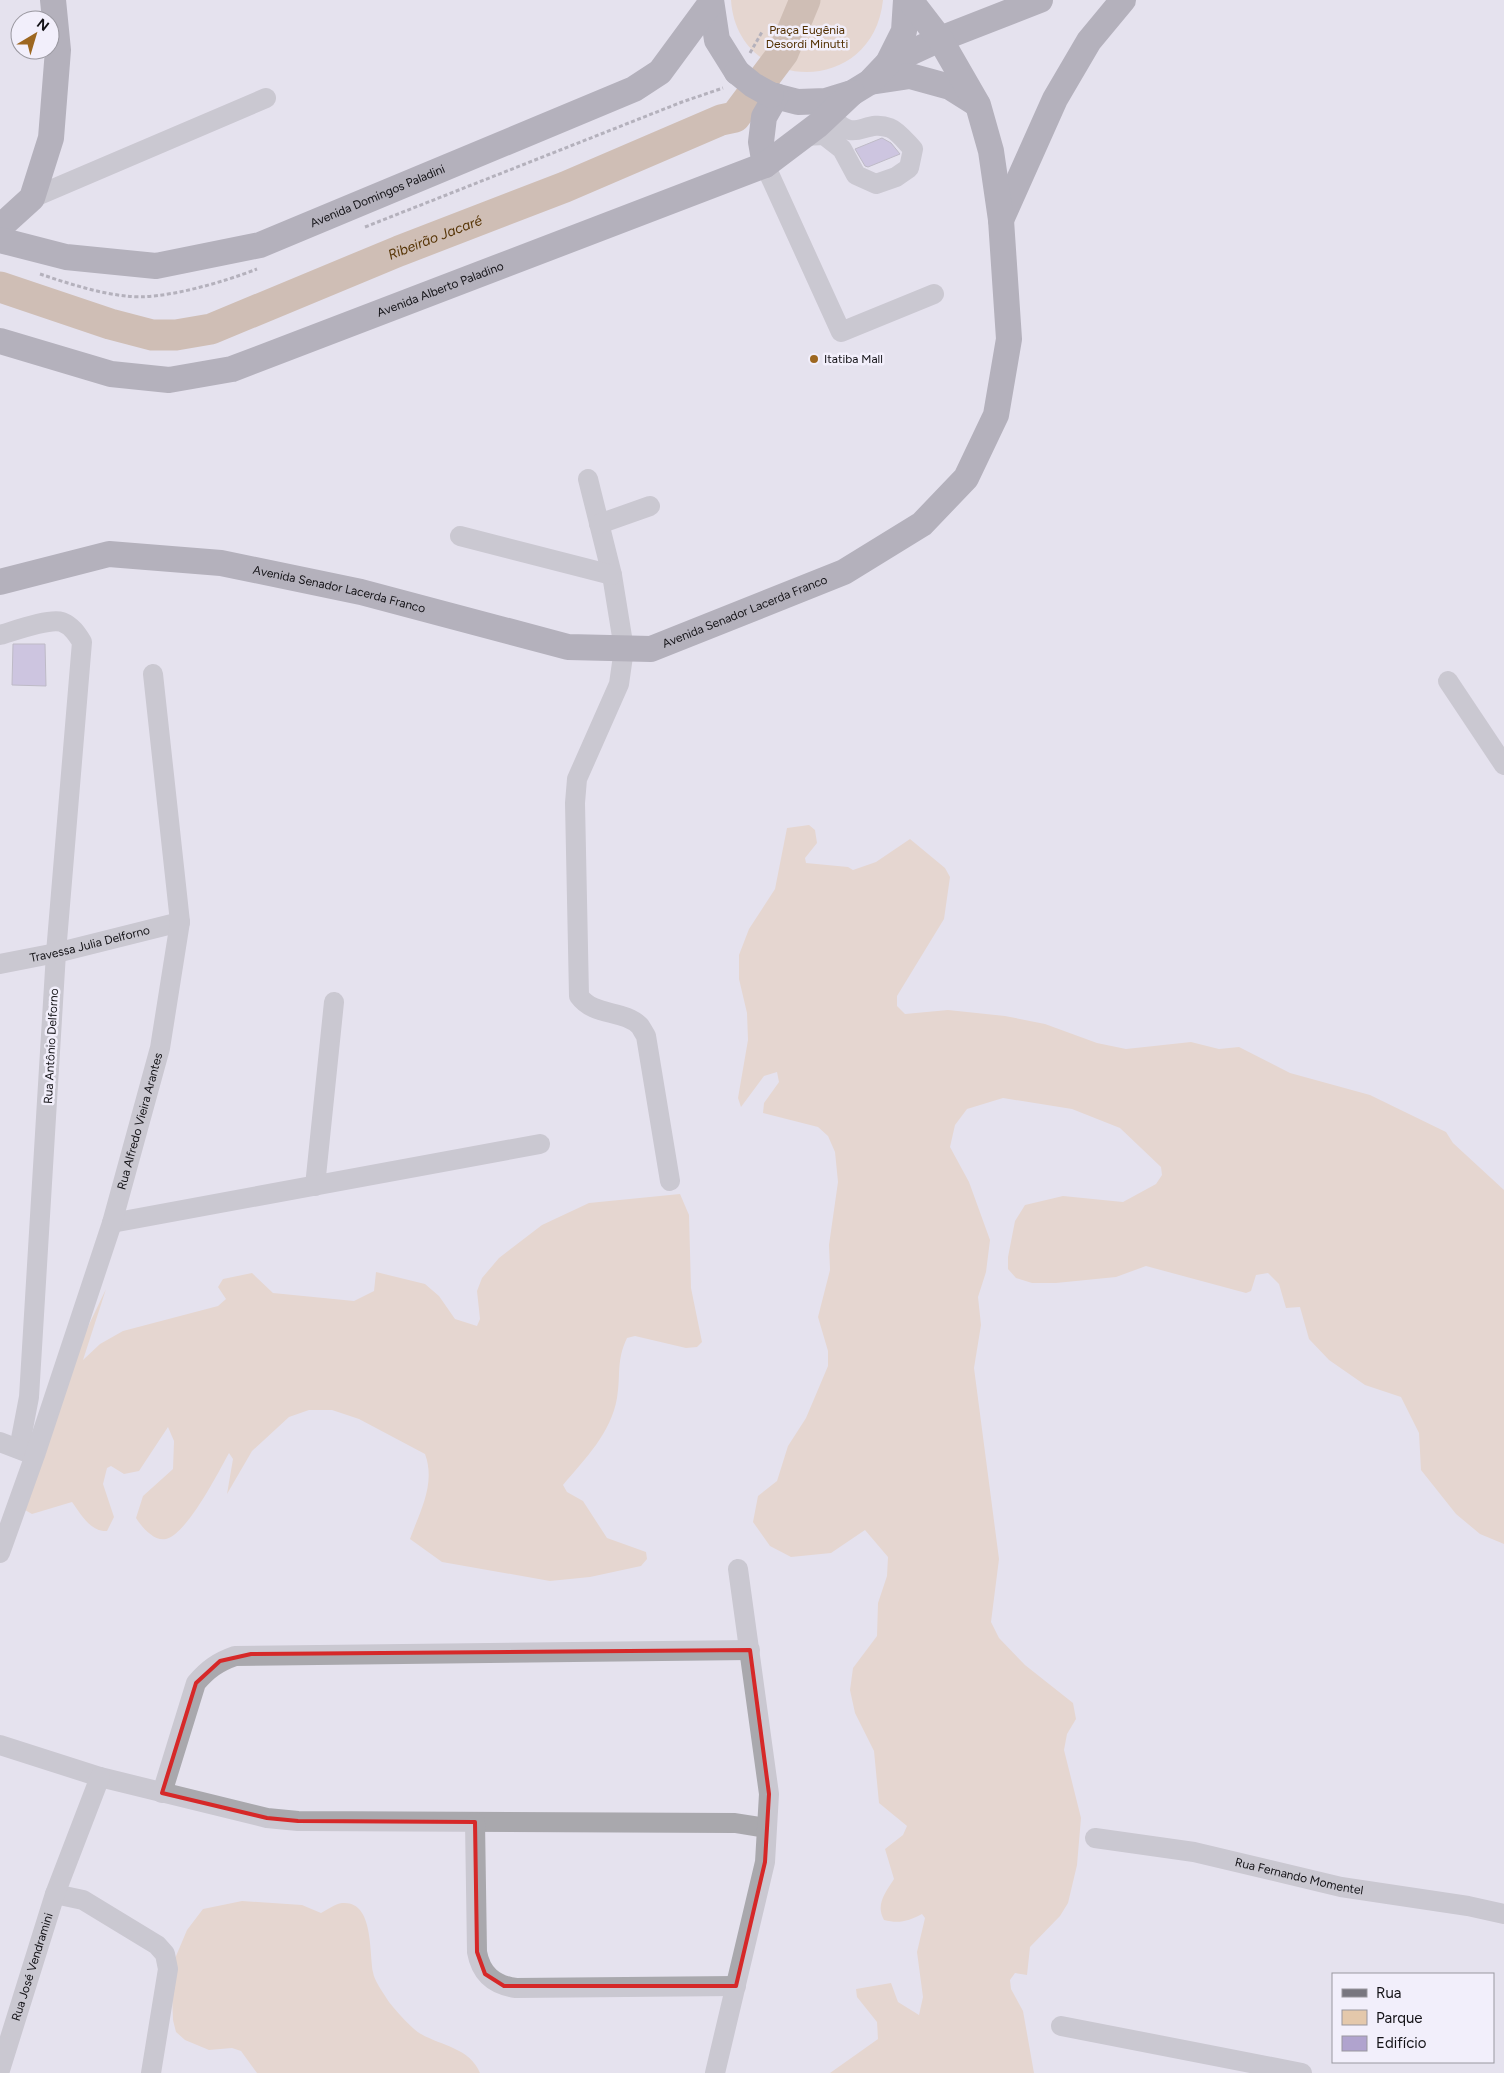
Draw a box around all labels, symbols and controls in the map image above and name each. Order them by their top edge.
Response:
north arrow [10,10,60,60]
text: N [33,15,52,35]
park label: Praça Eugênia Desordi Minutti [766,23,848,51]
street label: Avenida Domingos Paladini [308,162,447,230]
water label: Ribeirão Jacaré [386,212,485,264]
street label: Avenida Alberto Paladino [375,259,506,320]
place label: Itatiba Mall [824,352,883,366]
marker: Itatiba Mall [808,353,820,365]
street label: Avenida Senador Lacerda Franco [252,563,427,616]
street label: Avenida Senador Lacerda Franco [660,572,829,651]
street label: Travessa Julia Delforno [29,923,151,965]
street label: Rua Antônio Delforno [41,988,61,1104]
street label: Rua Alfredo Vieira Arantes [114,1051,165,1191]
street label: Rua Fernando Momentel [1234,1855,1364,1897]
street label: Rua José Vendramini [9,1911,56,2023]
legend [1332,1973,1494,2063]
text: Rua [1376,1984,1401,2002]
text: Parque [1376,2009,1423,2027]
text: Edifício [1376,2034,1427,2052]

